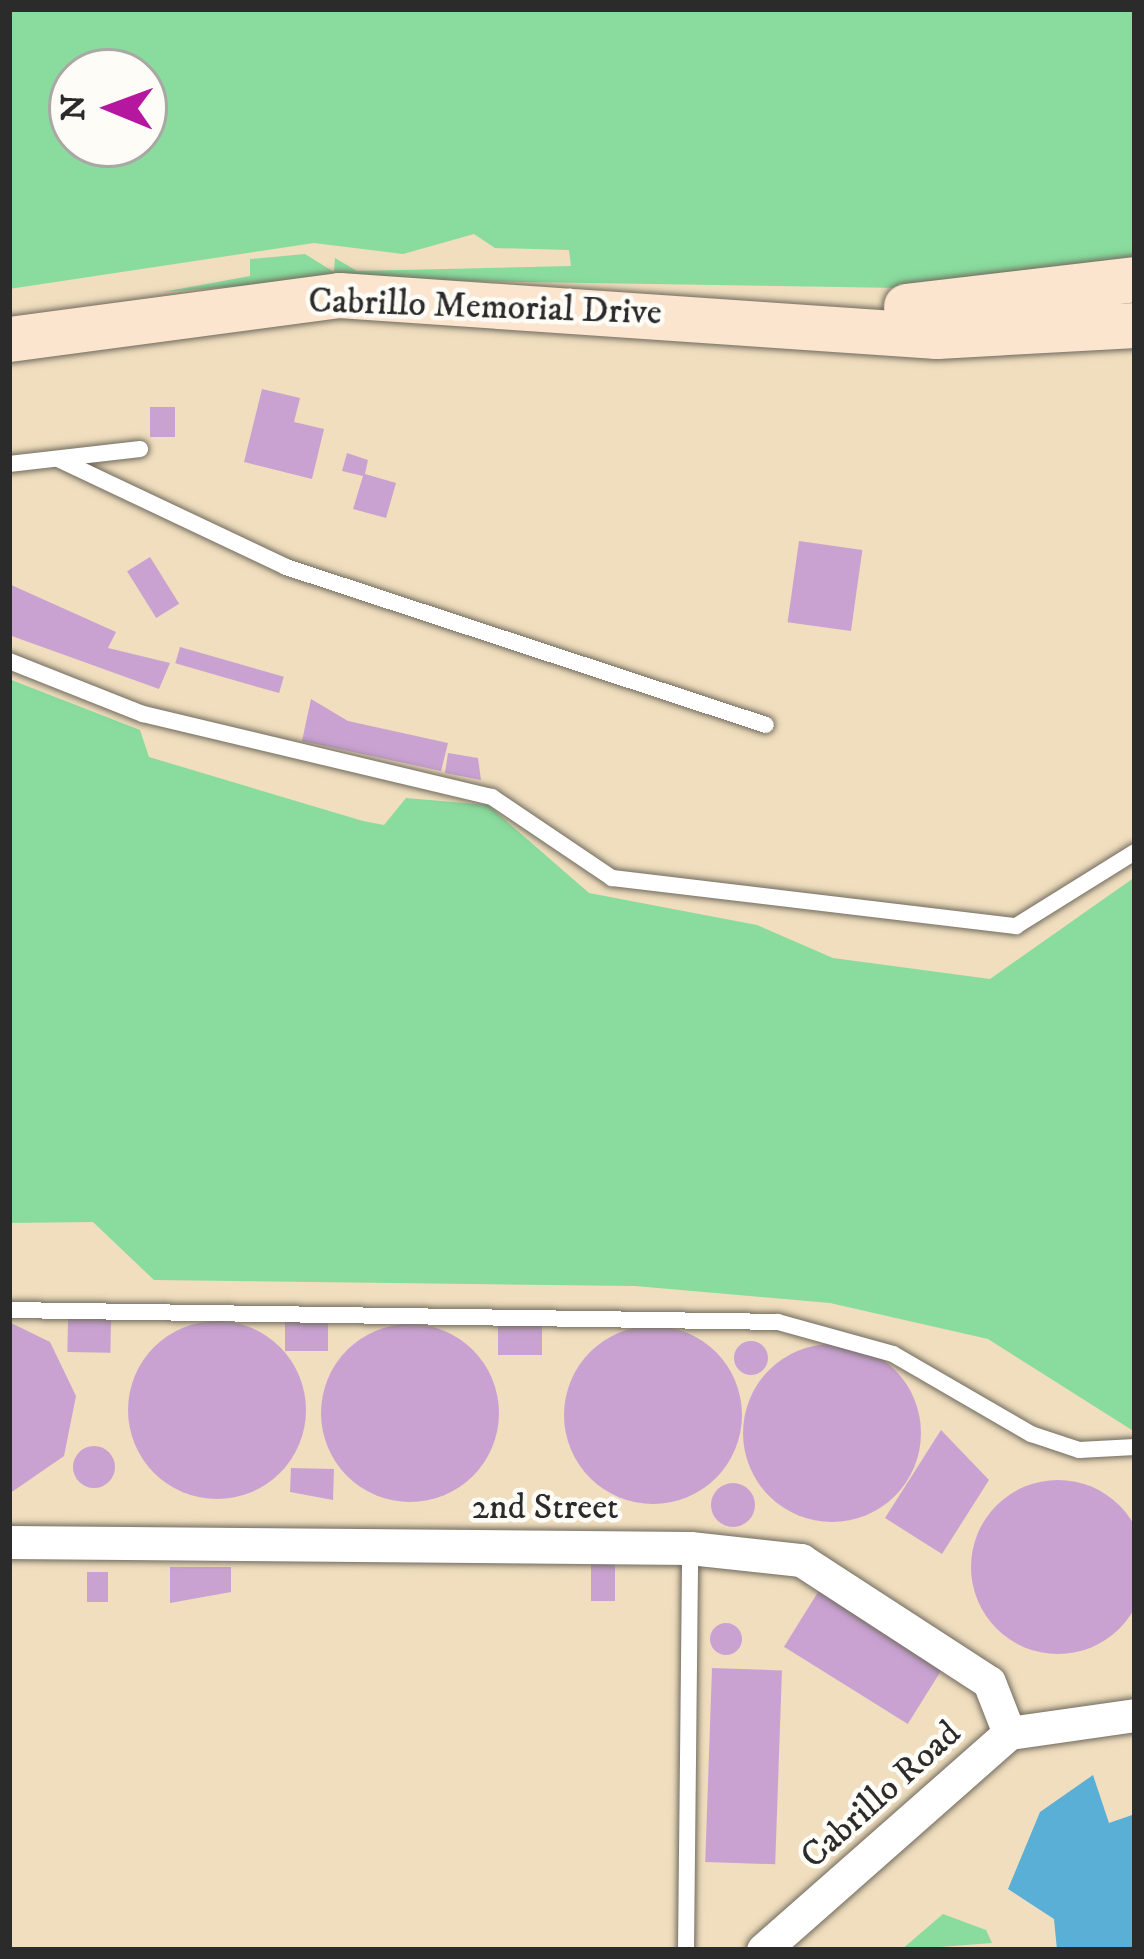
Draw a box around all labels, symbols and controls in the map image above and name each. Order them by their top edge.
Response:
north arrow [48,48,168,168]
text: N [54,94,95,121]
street label: Cabrillo Memorial Drive [308,279,662,335]
street label: 2nd Street [471,1486,619,1530]
street label: Cabrillo Road [792,1712,970,1878]

